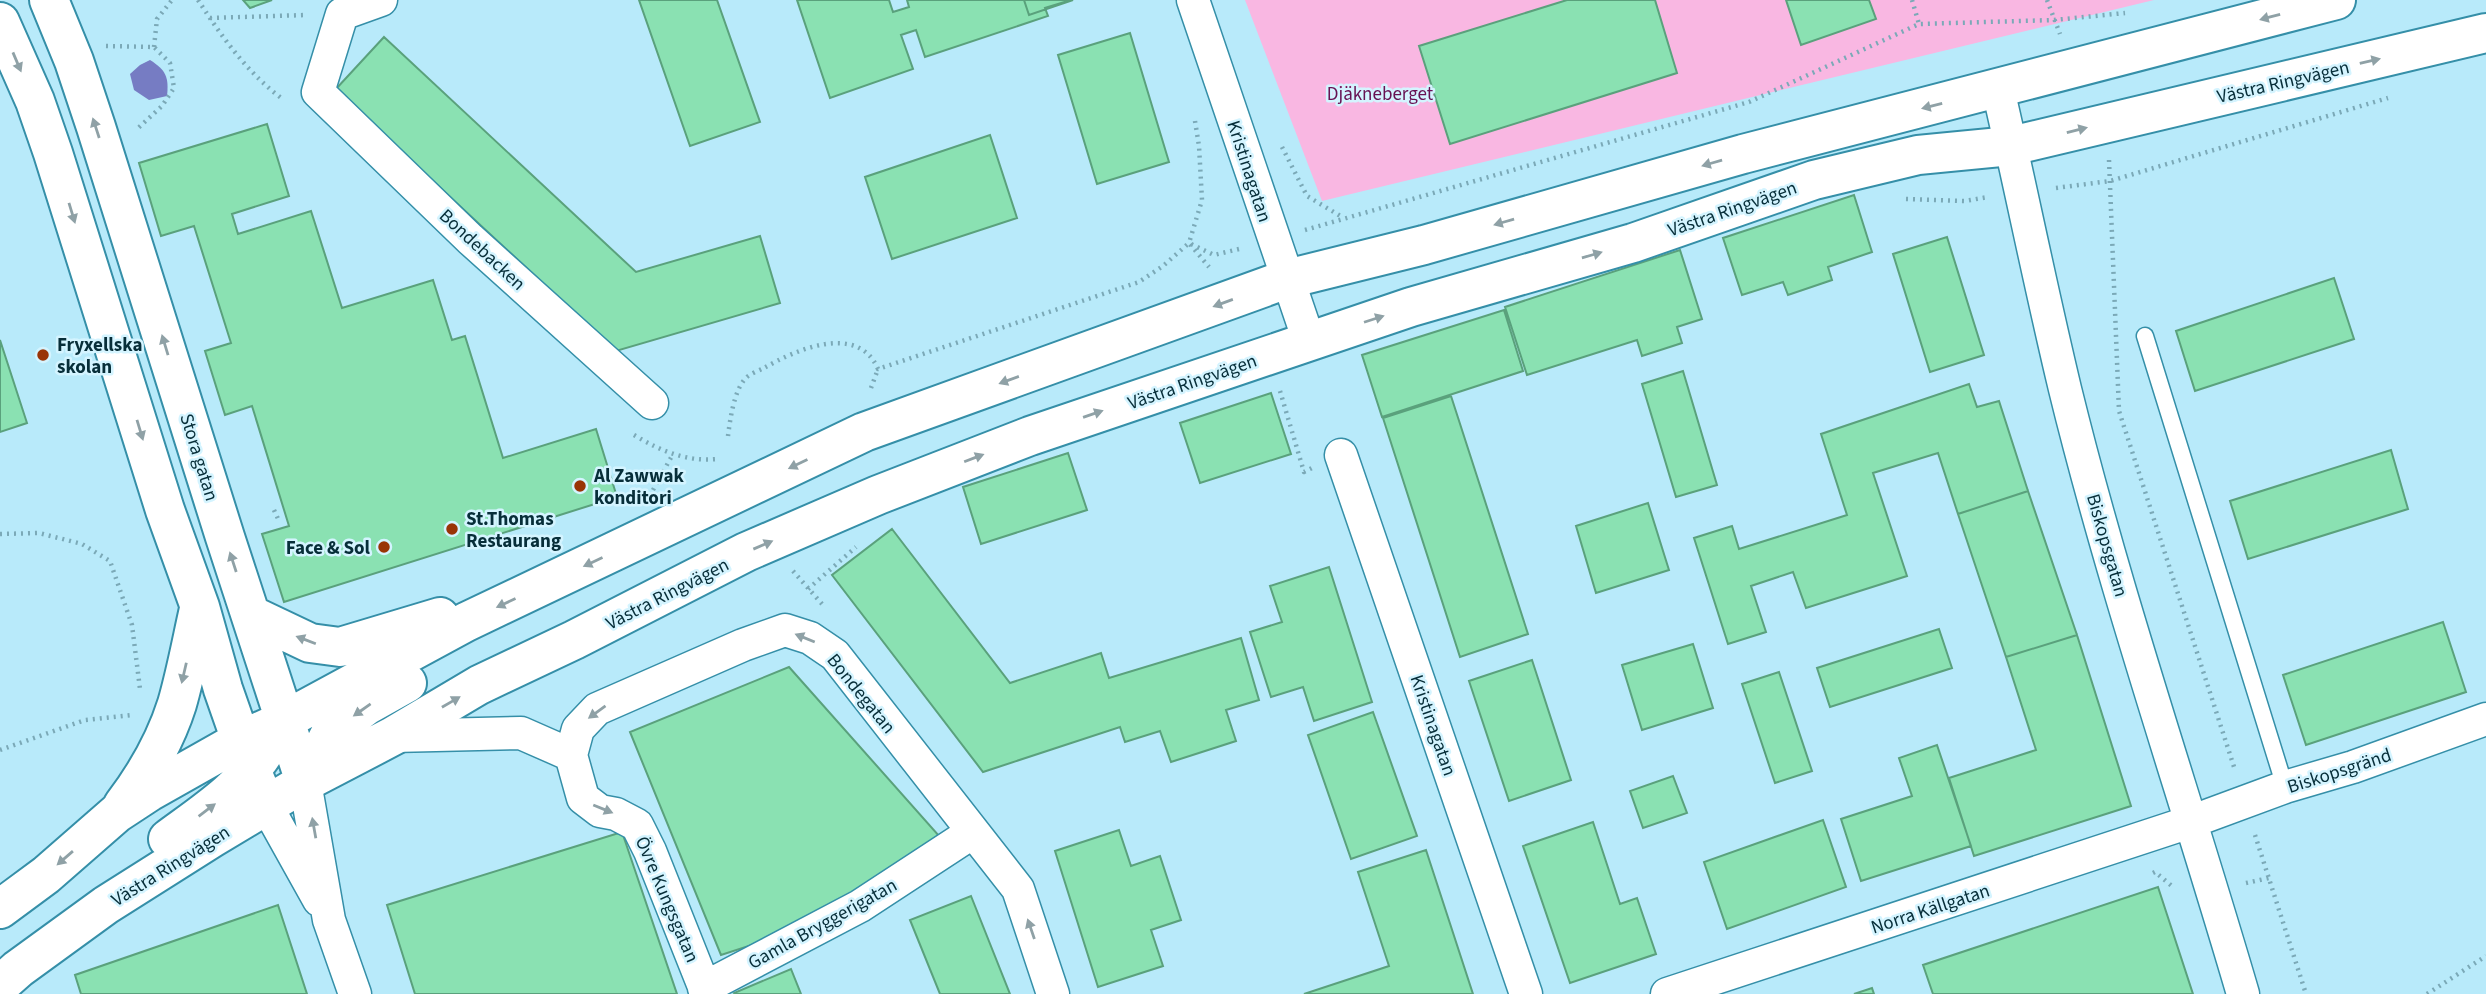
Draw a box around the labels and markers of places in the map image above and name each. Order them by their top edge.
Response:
place label: Fryxellska skolan [57,332,142,381]
marker: Fryxellska skolan [35,347,51,363]
place label: Al Zawwak konditori [593,463,685,512]
marker: Al Zawwak konditori [572,478,588,494]
place label: St.Thomas Restaurang [466,506,561,555]
marker: St.Thomas Restaurang [444,521,460,537]
place label: Face & Sol [286,535,371,562]
marker: Face & Sol [376,539,392,555]

